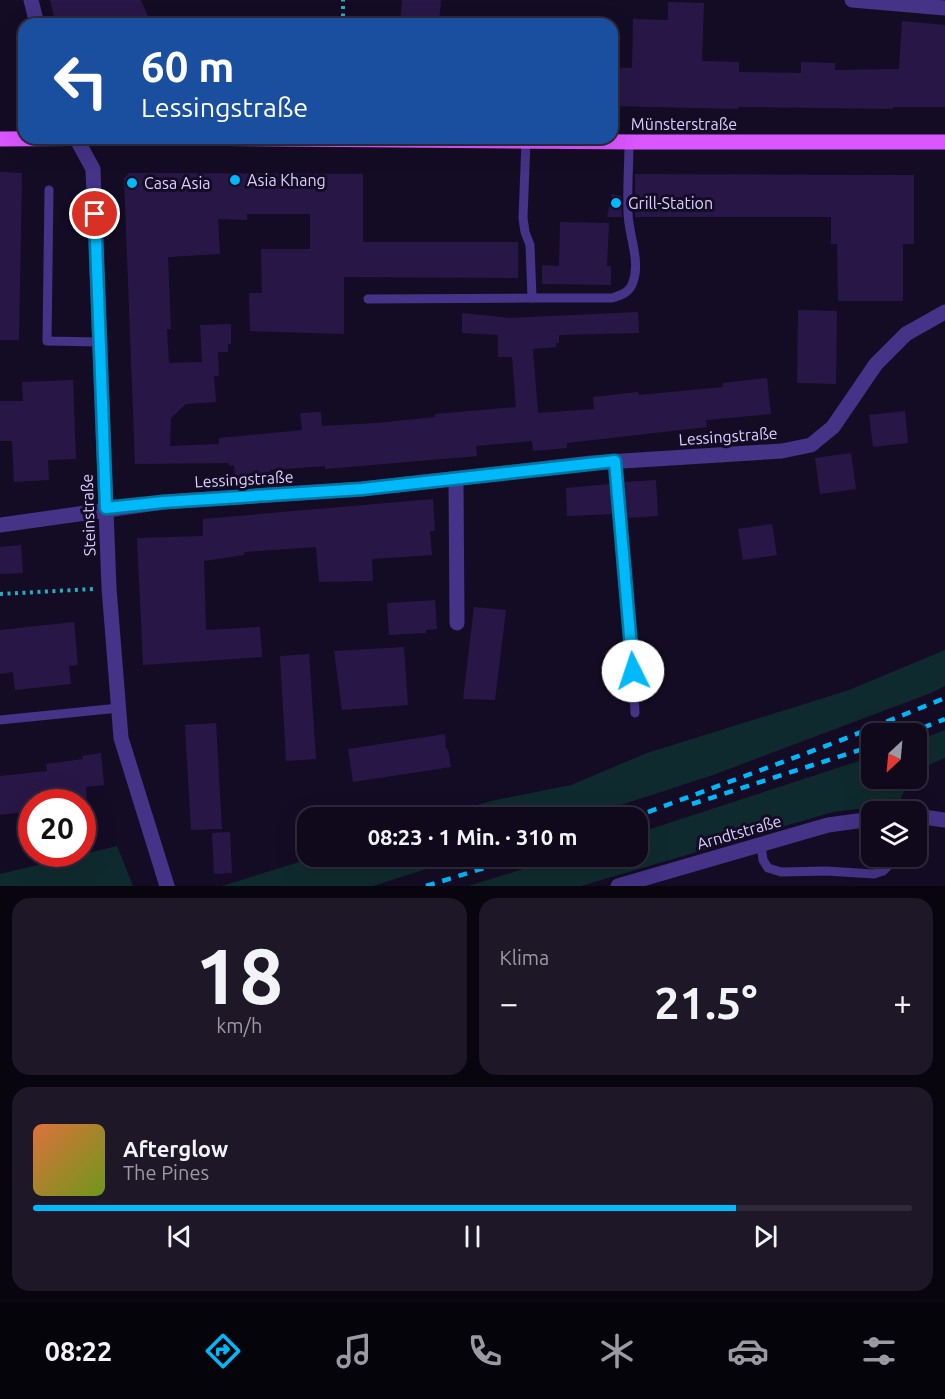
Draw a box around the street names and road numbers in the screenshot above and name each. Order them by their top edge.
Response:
street label: Münsterstraße [631,115,737,133]
street label: Lessingstraße [678,424,778,448]
street label: Lessingstraße [194,467,294,491]
street label: Steinstraße [78,473,98,557]
street label: Arndtstraße [695,811,783,853]

